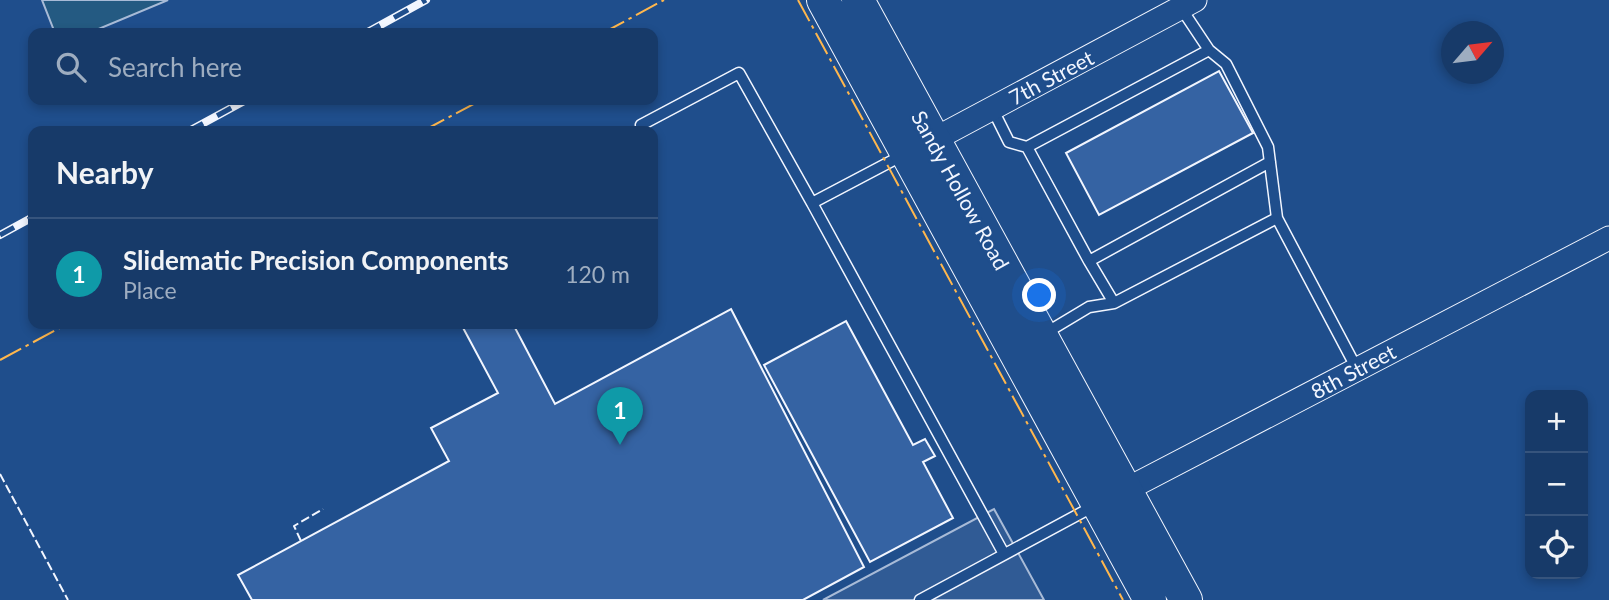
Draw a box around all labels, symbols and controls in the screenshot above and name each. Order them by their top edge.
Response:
north arrow [1441,21,1504,84]
search box [28,28,658,105]
street label: 7th Street [1004,44,1098,110]
icon: search [52,48,90,86]
text: Search here [108,51,242,83]
street label: Sandy Hollow Road [907,106,1015,274]
text: Nearby [56,154,154,190]
text: Slidematic Precision Components [123,244,509,276]
text: 1 [72,260,86,288]
text: 120 m [565,260,630,288]
text: Place [123,276,177,304]
your location [1022,278,1056,312]
street label: 8th Street [1306,338,1400,404]
pin: 1 [597,387,643,445]
map controls [1525,390,1588,579]
button: + [1525,390,1588,453]
button: − [1525,453,1588,516]
button: locate [1525,516,1588,579]

